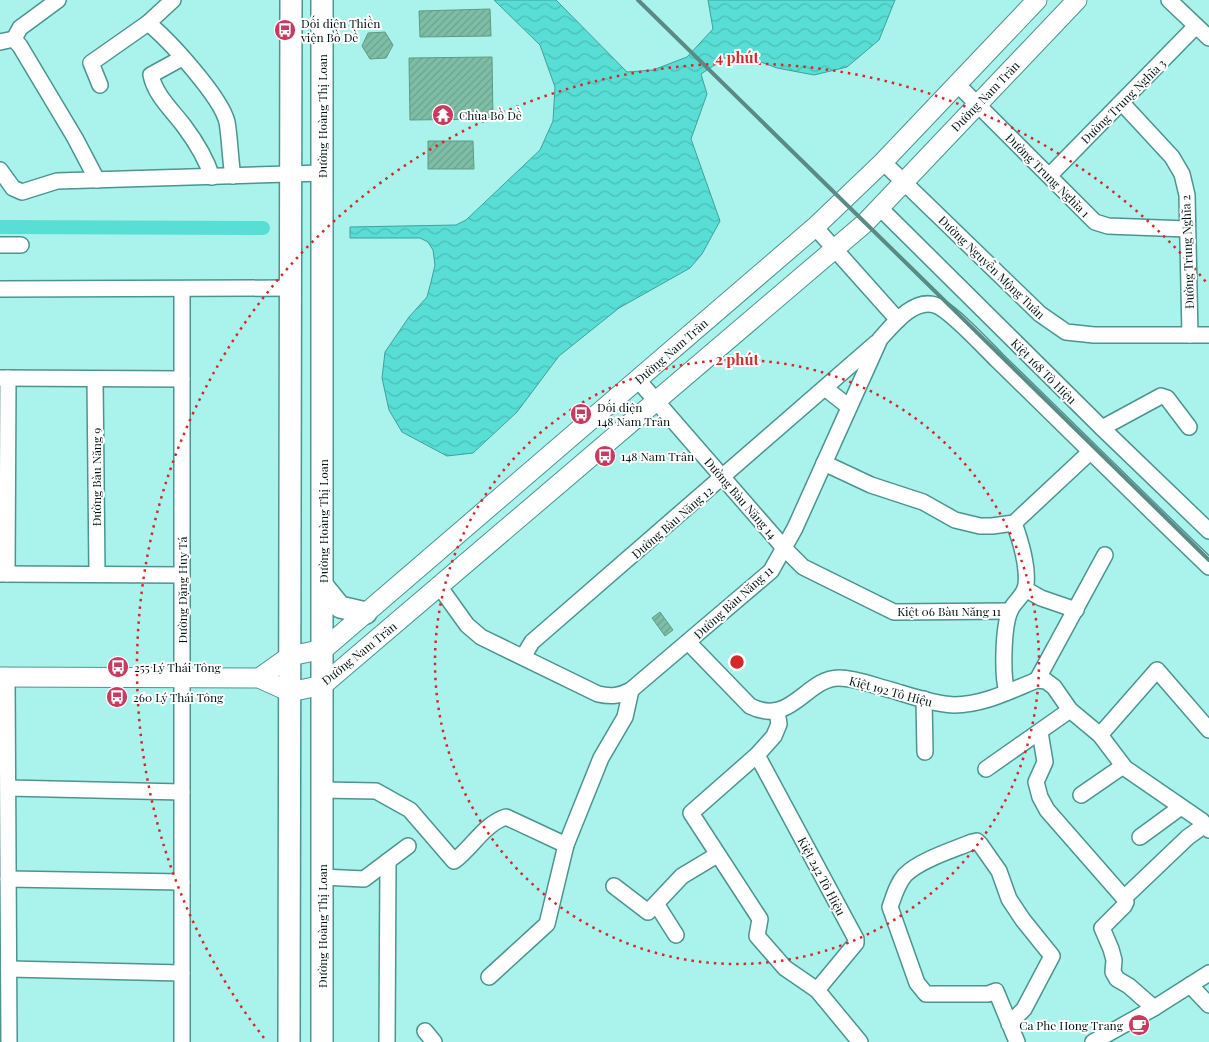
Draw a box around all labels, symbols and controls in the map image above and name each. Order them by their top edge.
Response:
place label: Đối diện Thiền viện Bồ Đề [300,15,380,45]
bus stop icon: Đối diện Thiền viện Bồ Đề [273,18,297,42]
text: 4 phút [715,47,760,67]
street label: Đường Hoàng Thị Loan [314,54,330,178]
street label: Đường Trung Nghĩa 3 [1077,55,1169,147]
street label: Đường Nam Trân [947,57,1023,135]
temple icon: Chùa Bồ Đề [431,103,455,127]
place label: Chùa Bồ Đề [459,107,522,123]
street label: Đường Trung Nghĩa 1 [1002,129,1094,221]
street label: Đường Trung Nghĩa 2 [1177,194,1197,309]
street label: Đường Nguyễn Mộng Tuân [935,212,1049,322]
street label: Đường Nam Trân [631,315,711,387]
street label: Kiệt 168 Tô Hiệu [1008,335,1080,407]
text: 2 phút [715,349,760,369]
place label: Đối diện 148 Nam Trân [597,399,670,429]
bus stop icon: Đối diện 148 Nam Trân [569,402,593,426]
street label: Đường Bàu Năng 9 [88,428,104,526]
bus stop icon: 148 Nam Trân [593,444,617,468]
place label: 148 Nam Trân [621,448,694,464]
street label: Đường Bàu Năng 14 [701,454,781,542]
street label: Đường Hoàng Thị Loan [315,459,331,583]
street label: Đường Bàu Năng 12 [628,482,716,562]
street label: Đường Đặng Huy Tá [174,536,190,644]
street label: Đường Bàu Năng 11 [690,562,776,642]
street label: Kiệt 06 Bàu Năng 11 [897,603,1001,619]
street label: Đường Nam Trân [318,618,400,688]
centre of rings [728,653,746,671]
bus stop icon: 255 Lý Thái Tông [106,655,130,679]
place label: 255 Lý Thái Tông [134,659,221,675]
street label: Kiệt 192 Tô Hiệu [848,672,934,710]
bus stop icon: 260 Lý Thái Tông [105,685,129,709]
place label: 260 Lý Thái Tông [133,689,224,705]
street label: Kiệt 242 Tô Hiệu [795,834,849,918]
street label: Đường Hoàng Thị Loan [314,864,330,988]
cafe icon: Ca Phe Hong Trang [1127,1013,1151,1037]
place label: Ca Phe Hong Trang [1019,1017,1124,1033]

